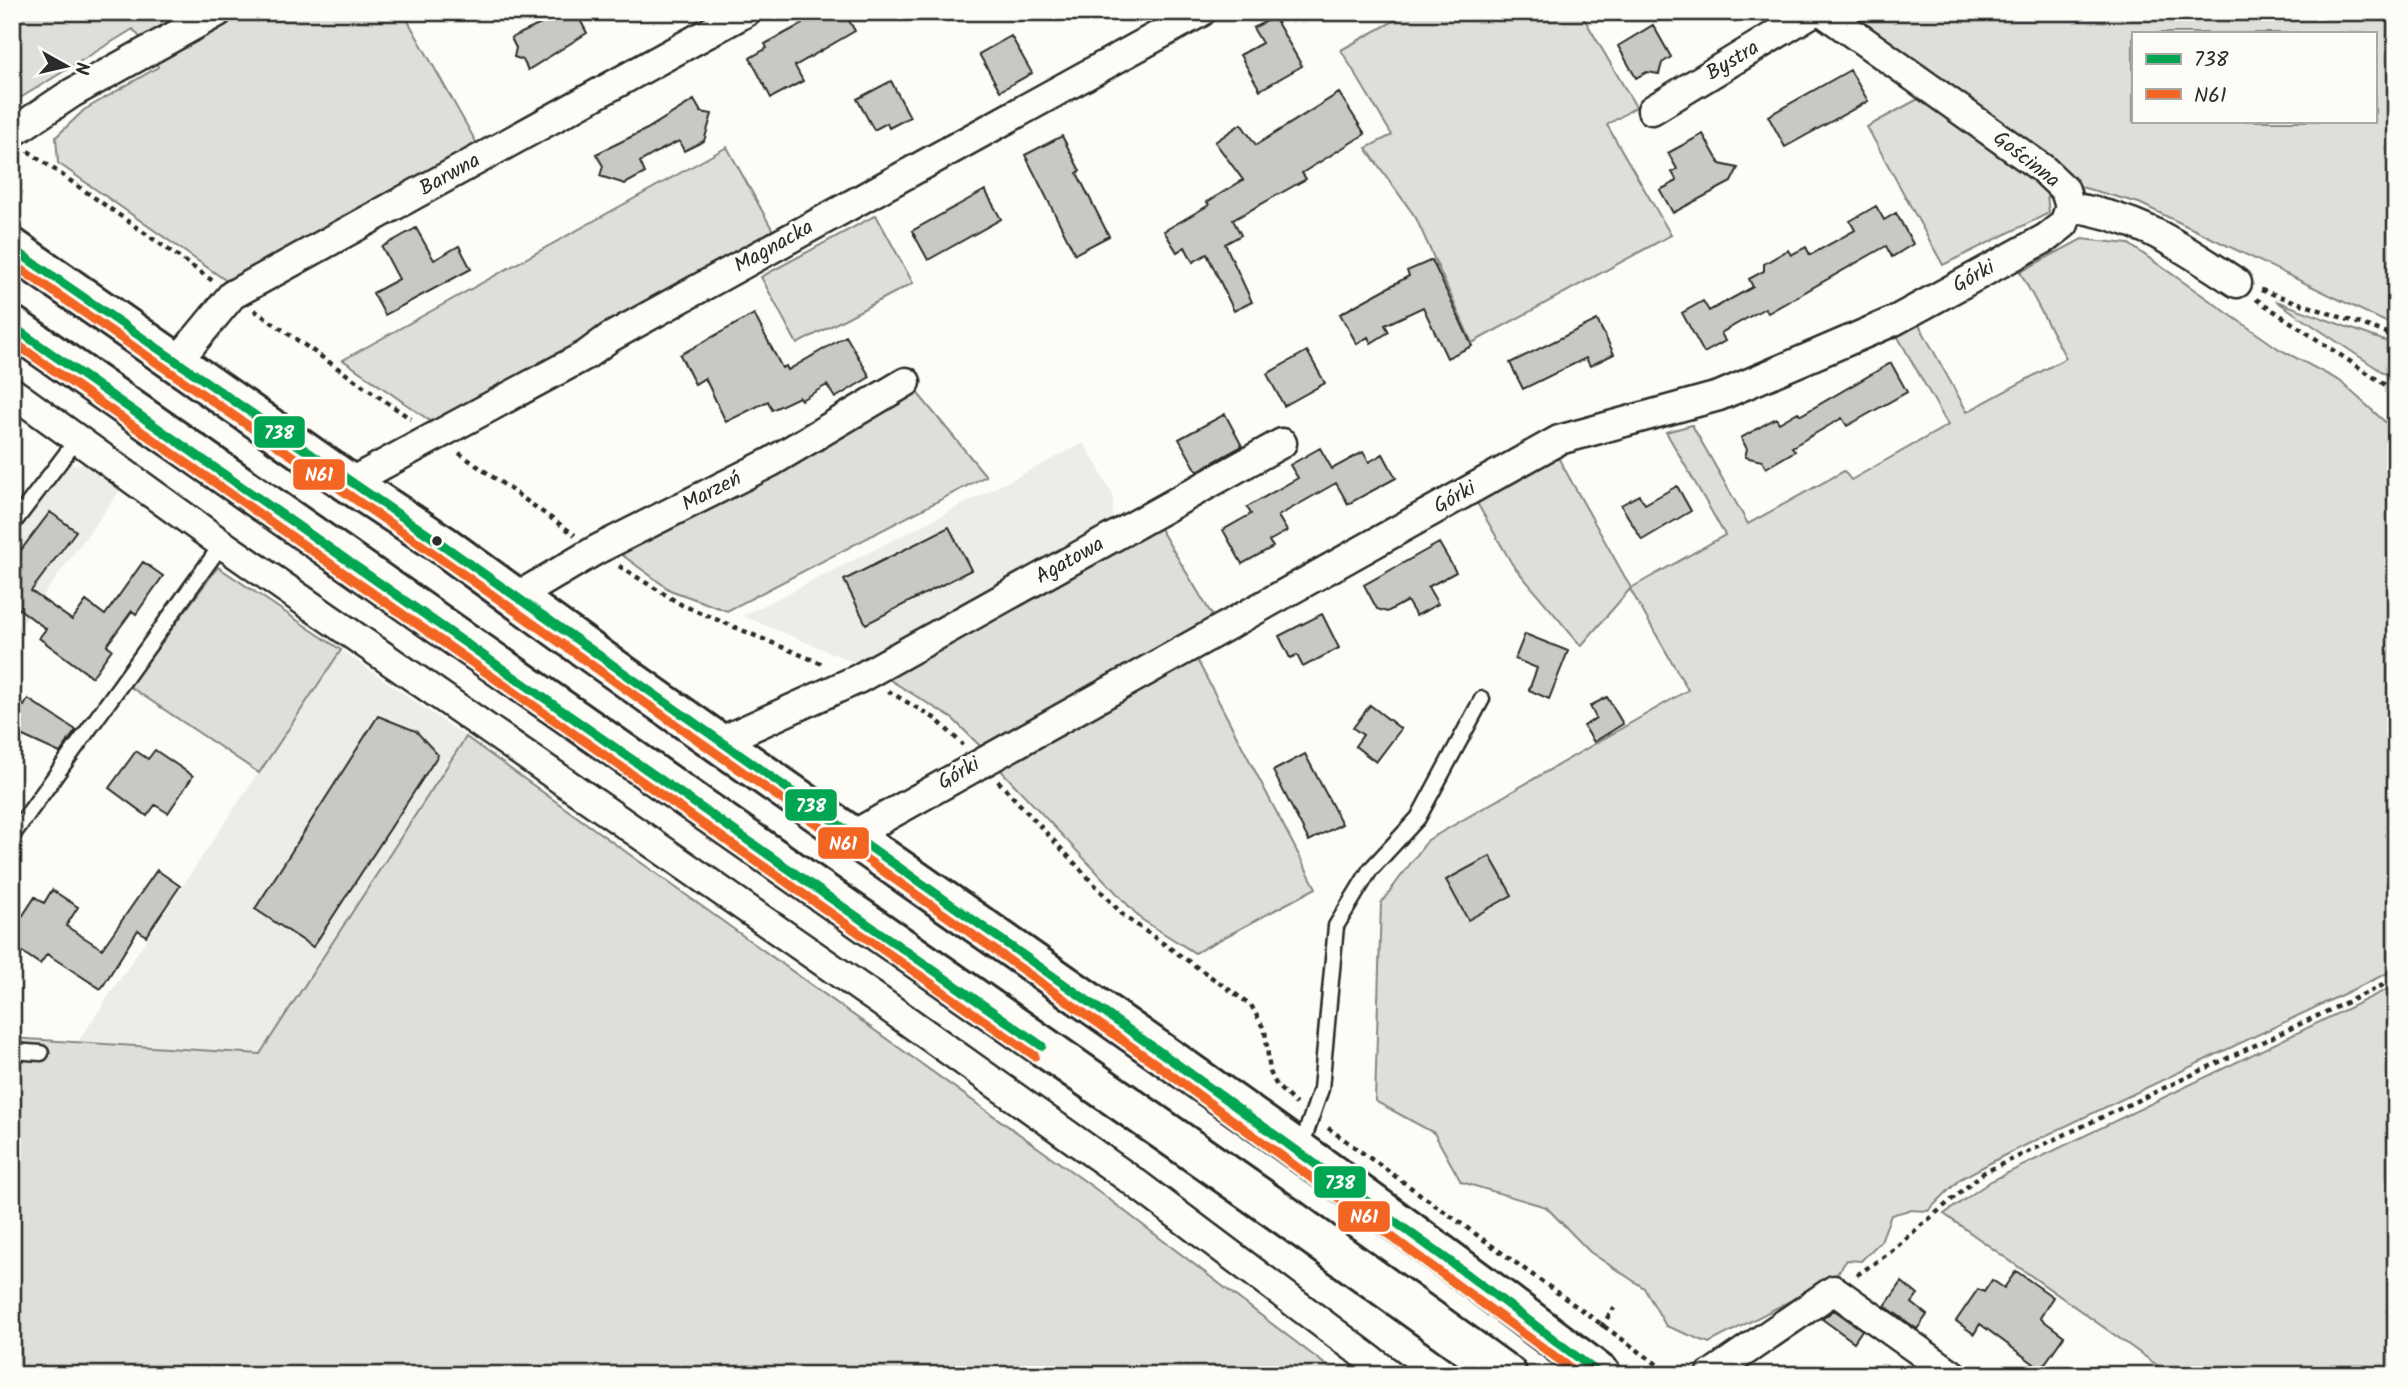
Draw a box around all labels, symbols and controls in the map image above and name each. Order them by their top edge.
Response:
north arrow [32,32,102,102]
street label: Bystra [1700,32,1766,90]
legend [2132,32,2376,122]
text: 738 [2194,44,2229,77]
text: N [65,60,97,76]
text: N61 [2194,80,2227,113]
street label: Gościnna [1985,123,2067,197]
street label: Barwna [413,145,487,205]
street label: Magnacka [728,212,820,282]
street label: Górki [1947,251,2002,302]
line badge: 738 [253,415,306,449]
text: 738 [264,419,295,449]
line badge: N61 [292,458,346,491]
text: N61 [305,461,333,491]
street label: Marzeń [676,463,748,521]
street label: Górki [1428,472,1483,523]
street label: Agatowa [1030,529,1110,593]
unlabelled marker [430,534,444,548]
street label: Górki [932,748,987,799]
line badge: 738 [784,788,838,822]
text: 738 [796,792,827,822]
line badge: N61 [817,826,870,860]
text: N61 [829,830,857,860]
line badge: 738 [1313,1165,1367,1199]
text: 738 [1325,1169,1356,1199]
line badge: N61 [1337,1200,1391,1233]
text: N61 [1350,1203,1378,1233]

